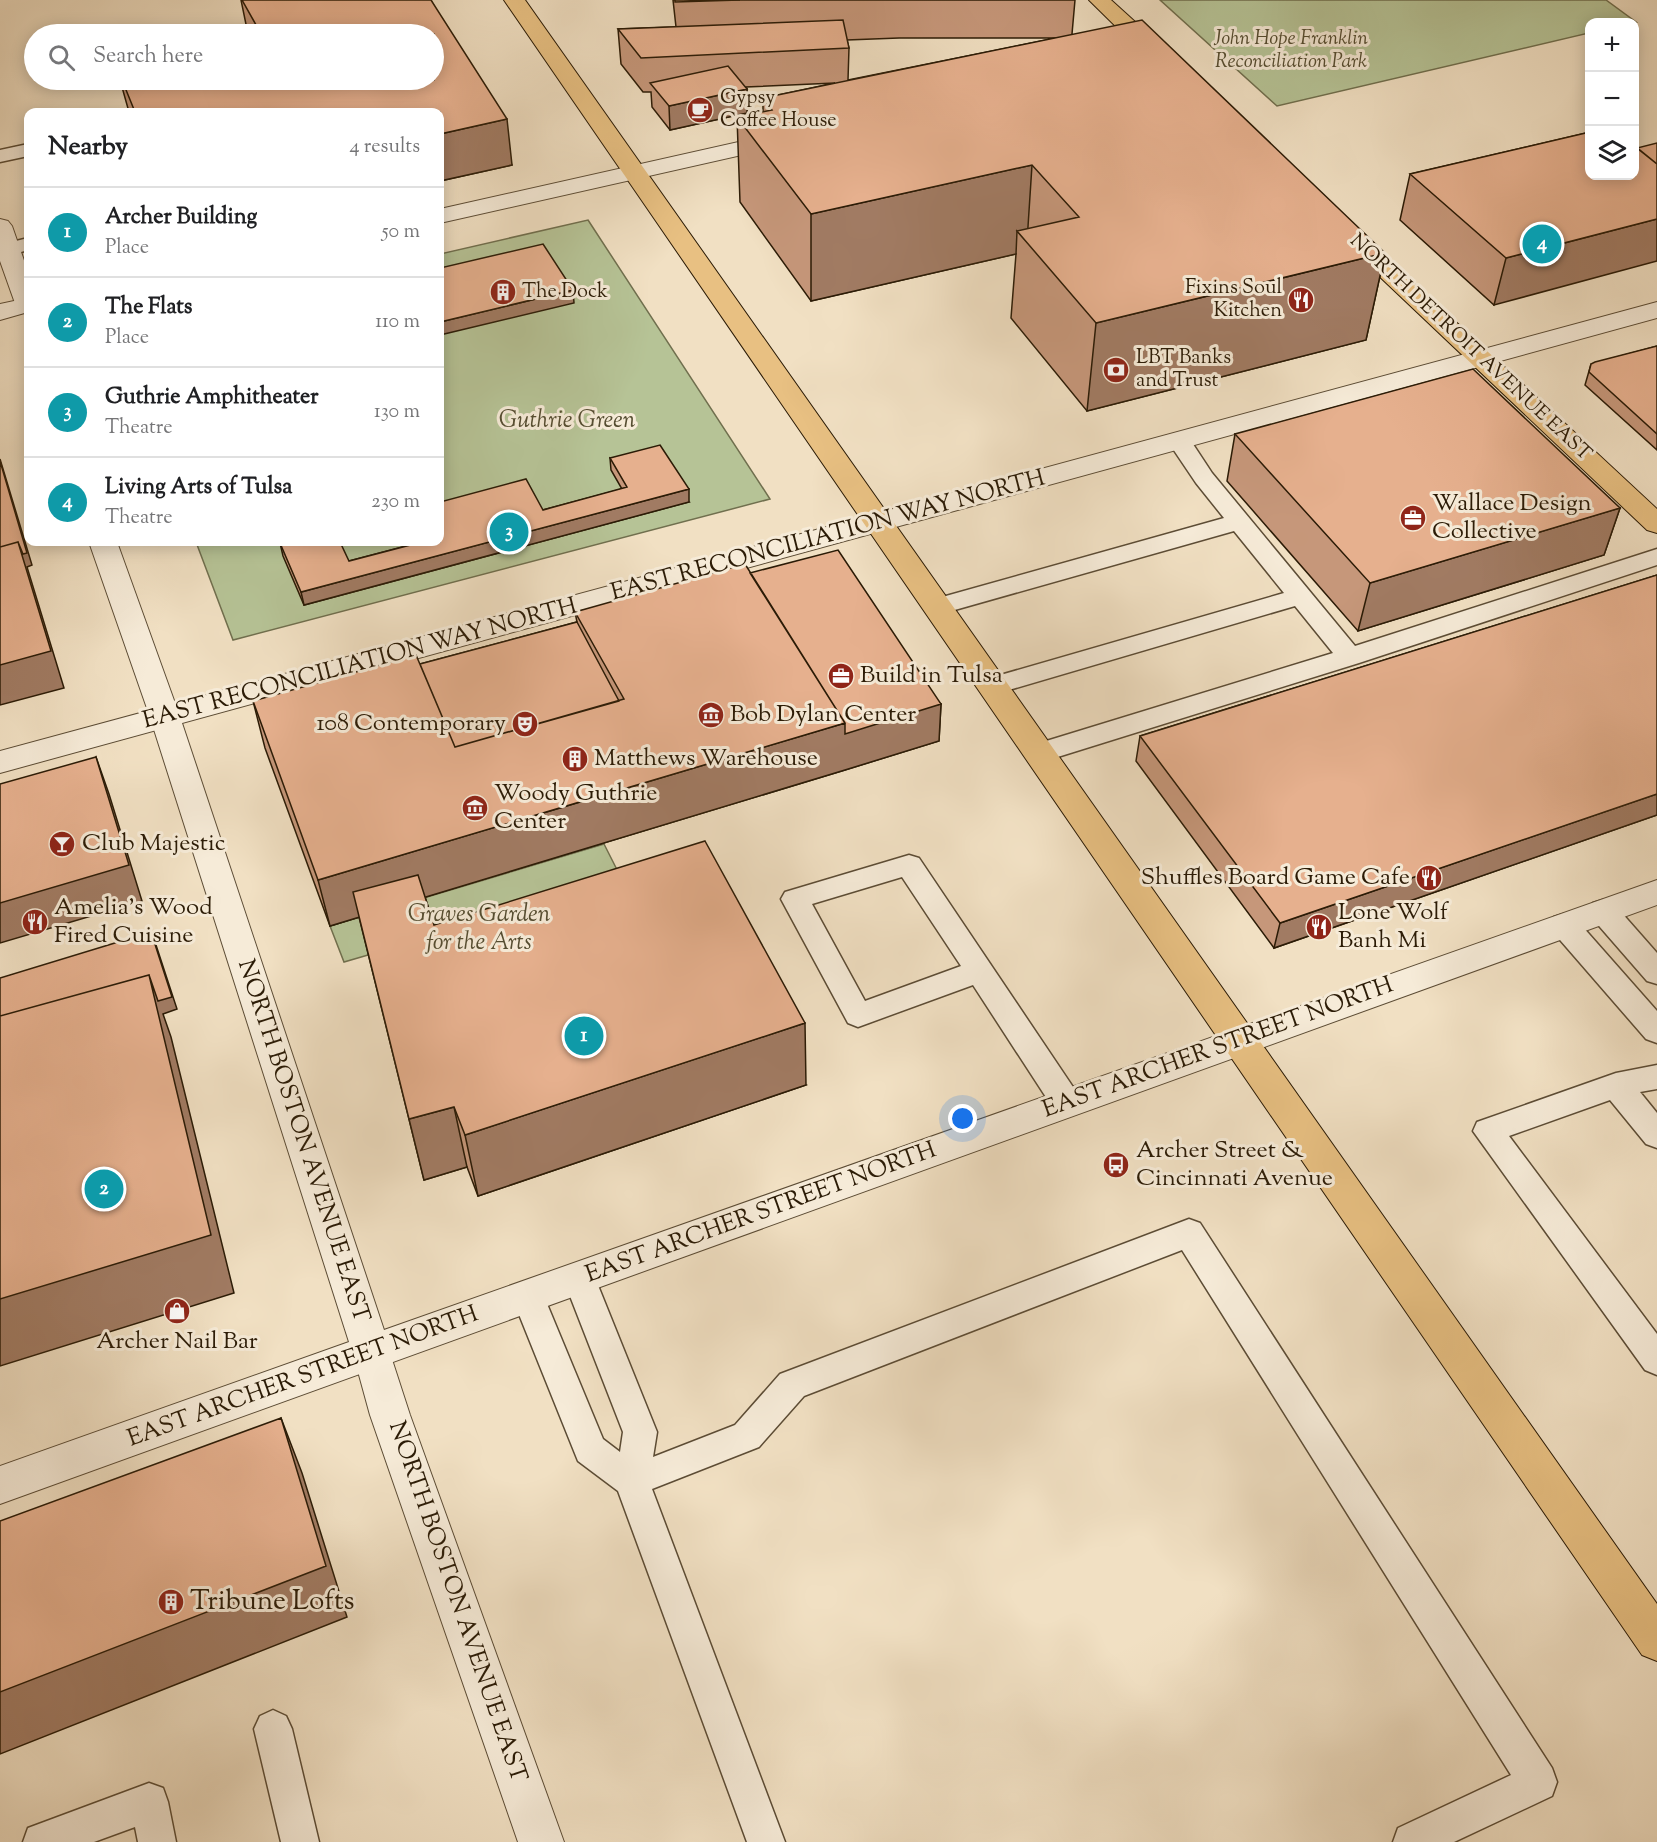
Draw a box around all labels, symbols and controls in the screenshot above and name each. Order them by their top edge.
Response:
map controls [1585,18,1639,180]
button: + [1585,18,1639,72]
search box [24,24,444,90]
park label: John Hope Franklin Reconciliation Park [1213,25,1368,77]
icon: search [45,41,78,74]
text: Search here [93,41,203,73]
button: − [1585,72,1639,126]
place label: Gypsy Coffee House [720,84,837,136]
cafe icon: Gypsy Coffee House [685,95,715,125]
button: layers [1585,126,1639,180]
text: Nearby [48,129,128,166]
text: 4 results [349,133,420,162]
text: Archer Building [105,202,257,234]
text: 1 [64,218,71,247]
text: 50 m [382,218,420,247]
pin: 4 [1522,222,1562,266]
street label: NORTH DETROIT AVENUE EAST [1342,228,1598,468]
text: Place [105,234,149,263]
place label: Fixins Soul Kitchen [1185,274,1282,326]
building icon: The Dock [488,277,518,307]
place label: The Dock [522,278,608,307]
restaurant icon: Fixins Soul Kitchen [1286,285,1316,315]
text: The Flats [105,292,193,324]
text: 2 [63,308,72,337]
text: 110 m [375,308,420,337]
text: Place [105,324,149,353]
place label: LBT Banks and Trust [1136,344,1231,396]
bank icon: LBT Banks and Trust [1101,355,1131,385]
text: Guthrie Amphitheater [105,382,319,414]
text: 3 [63,398,72,427]
text: 130 m [374,398,420,427]
park label: Guthrie Green [499,404,636,438]
text: Theatre [105,414,173,443]
street label: EAST RECONCILIATION WAY NORTH [607,462,1049,610]
text: Living Arts of Tulsa [105,472,292,504]
place label: Wallace Design Collective [1432,487,1592,549]
text: 4 [62,488,73,517]
text: 230 m [371,488,420,517]
office icon: Wallace Design Collective [1398,503,1428,533]
text: Theatre [105,504,173,533]
pin: 3 [490,510,528,554]
street label: EAST RECONCILIATION WAY NORTH [139,590,581,738]
place label: Build in Tulsa [860,659,1003,693]
office icon: Build in Tulsa [826,661,856,691]
place label: Bob Dylan Center [730,698,916,732]
museum icon: Bob Dylan Center [696,700,726,730]
place label: 108 Contemporary [316,707,506,741]
theatre icon: 108 Contemporary [510,709,540,739]
place label: Matthews Warehouse [594,742,818,776]
building icon: Matthews Warehouse [560,744,590,774]
place label: Woody Guthrie Center [494,777,657,839]
museum icon: Woody Guthrie Center [460,793,490,823]
place label: Club Majestic [82,827,226,861]
bar icon: Club Majestic [47,829,77,859]
place label: Shuffles Board Game Cafe [1141,861,1410,895]
restaurant icon: Shuffles Board Game Cafe [1414,863,1444,893]
place label: Amelia's Wood Fired Cuisine [54,891,213,953]
place label: Lone Wolf Banh Mi [1338,896,1450,958]
park label: Graves Garden for the Arts [408,898,551,960]
restaurant icon: Amelia's Wood Fired Cuisine [20,907,50,937]
restaurant icon: Lone Wolf Banh Mi [1304,912,1334,942]
street label: NORTH BOSTON AVENUE EAST [228,955,378,1327]
street label: EAST ARCHER STREET NORTH [1038,969,1398,1127]
pin: 1 [564,1014,604,1058]
your location [948,1104,977,1133]
street label: EAST ARCHER STREET NORTH [581,1134,941,1292]
place label: Archer Street & Cincinnati Avenue [1136,1134,1333,1196]
bus stop icon: Archer Street & Cincinnati Avenue [1101,1150,1131,1180]
pin: 2 [84,1166,124,1212]
shop icon: Archer Nail Bar [162,1296,192,1326]
street label: EAST ARCHER STREET NORTH [123,1298,483,1456]
place label: Archer Nail Bar [96,1325,258,1359]
street label: NORTH BOSTON AVENUE EAST [379,1417,535,1787]
place label: Tribune Lofts [190,1582,355,1622]
building icon: Tribune Lofts [156,1587,186,1617]

